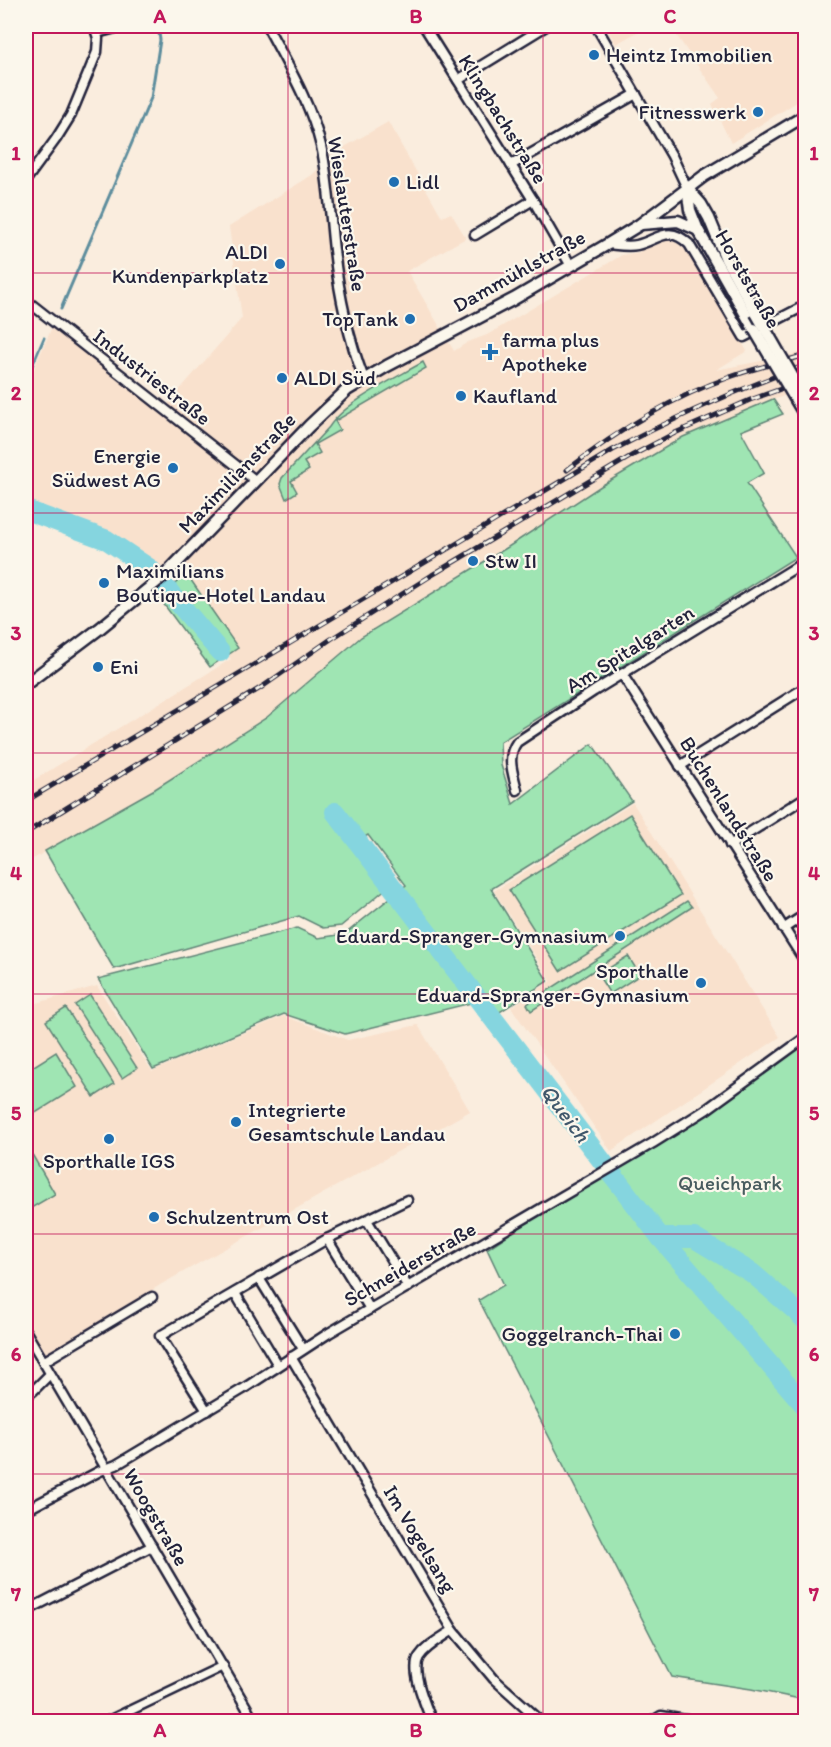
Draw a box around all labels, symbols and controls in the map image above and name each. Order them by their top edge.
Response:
text: A [153,4,167,28]
text: B [410,4,423,28]
text: C [664,4,677,28]
place label: Heintz Immobilien [606,42,772,67]
marker: Heintz Immobilien [587,48,601,62]
street label: Klingbachstraße [454,49,553,188]
place label: Fitnesswerk [638,99,746,124]
marker: Fitnesswerk [751,105,765,119]
street label: Wieslauterstraße [323,135,372,293]
text: 1 [11,141,21,165]
text: 1 [809,141,819,165]
place label: Lidl [406,169,440,194]
marker: Lidl [387,175,401,189]
street label: Dammühlstraße [448,224,589,317]
street label: Horststraße [710,225,787,333]
place label: ALDI Kundenparkplatz [112,239,268,288]
marker: ALDI Kundenparkplatz [273,257,287,271]
place label: TopTank [322,306,398,331]
marker: TopTank [403,312,417,326]
street label: Industriestraße [89,323,216,430]
place label: farma plus Apotheke [502,327,599,376]
marker: farma plus Apotheke [483,345,497,359]
place label: ALDI Süd [294,365,377,390]
marker: ALDI Süd [275,371,289,385]
text: 2 [11,381,22,405]
text: 2 [809,381,820,405]
place label: Kaufland [473,383,558,408]
marker: Kaufland [454,389,468,403]
street label: Maximilianstraße [173,407,301,538]
place label: Energie Südwest AG [52,443,161,492]
marker: Energie Südwest AG [166,461,180,475]
place label: Stw II [485,548,537,573]
marker: Stw II [466,554,480,568]
place label: Maximilians Boutique-Hotel Landau [116,558,326,607]
marker: Maximilians Boutique-Hotel Landau [97,576,111,590]
street label: Am Spitalgarten [561,599,698,698]
text: 3 [11,621,22,645]
text: 3 [809,621,820,645]
place label: Eni [110,654,139,679]
marker: Eni [91,660,105,674]
street label: Buchenlandstraße [675,732,784,886]
text: 4 [10,861,22,885]
text: 4 [808,861,820,885]
place label: Eduard-Spranger-Gymnasium [336,923,608,948]
marker: Eduard-Spranger-Gymnasium [613,929,627,943]
place label: Sporthalle Eduard-Spranger-Gymnasium [417,958,689,1007]
marker: Sporthalle Eduard-Spranger-Gymnasium [694,976,708,990]
water label: Queich [535,1079,597,1148]
place label: Integrierte Gesamtschule Landau [248,1097,446,1146]
text: 5 [11,1101,22,1125]
text: 5 [809,1101,820,1125]
marker: Integrierte Gesamtschule Landau [229,1115,243,1129]
marker: Sporthalle IGS [102,1132,116,1146]
place label: Sporthalle IGS [43,1148,175,1173]
park label: Queichpark [678,1170,782,1195]
place label: Schulzentrum Ost [166,1204,329,1229]
marker: Schulzentrum Ost [147,1210,161,1224]
street label: Schneiderstraße [339,1216,480,1311]
place label: Goggelranch-Thai [502,1321,663,1346]
marker: Goggelranch-Thai [668,1327,682,1341]
text: 6 [11,1342,22,1366]
text: 6 [809,1342,820,1366]
street label: Woogstraße [118,1463,194,1570]
street label: Im Vogelsang [378,1480,462,1597]
text: 7 [10,1582,21,1606]
text: 7 [808,1582,819,1606]
text: A [153,1718,167,1742]
text: B [410,1718,423,1742]
text: C [664,1718,677,1742]

